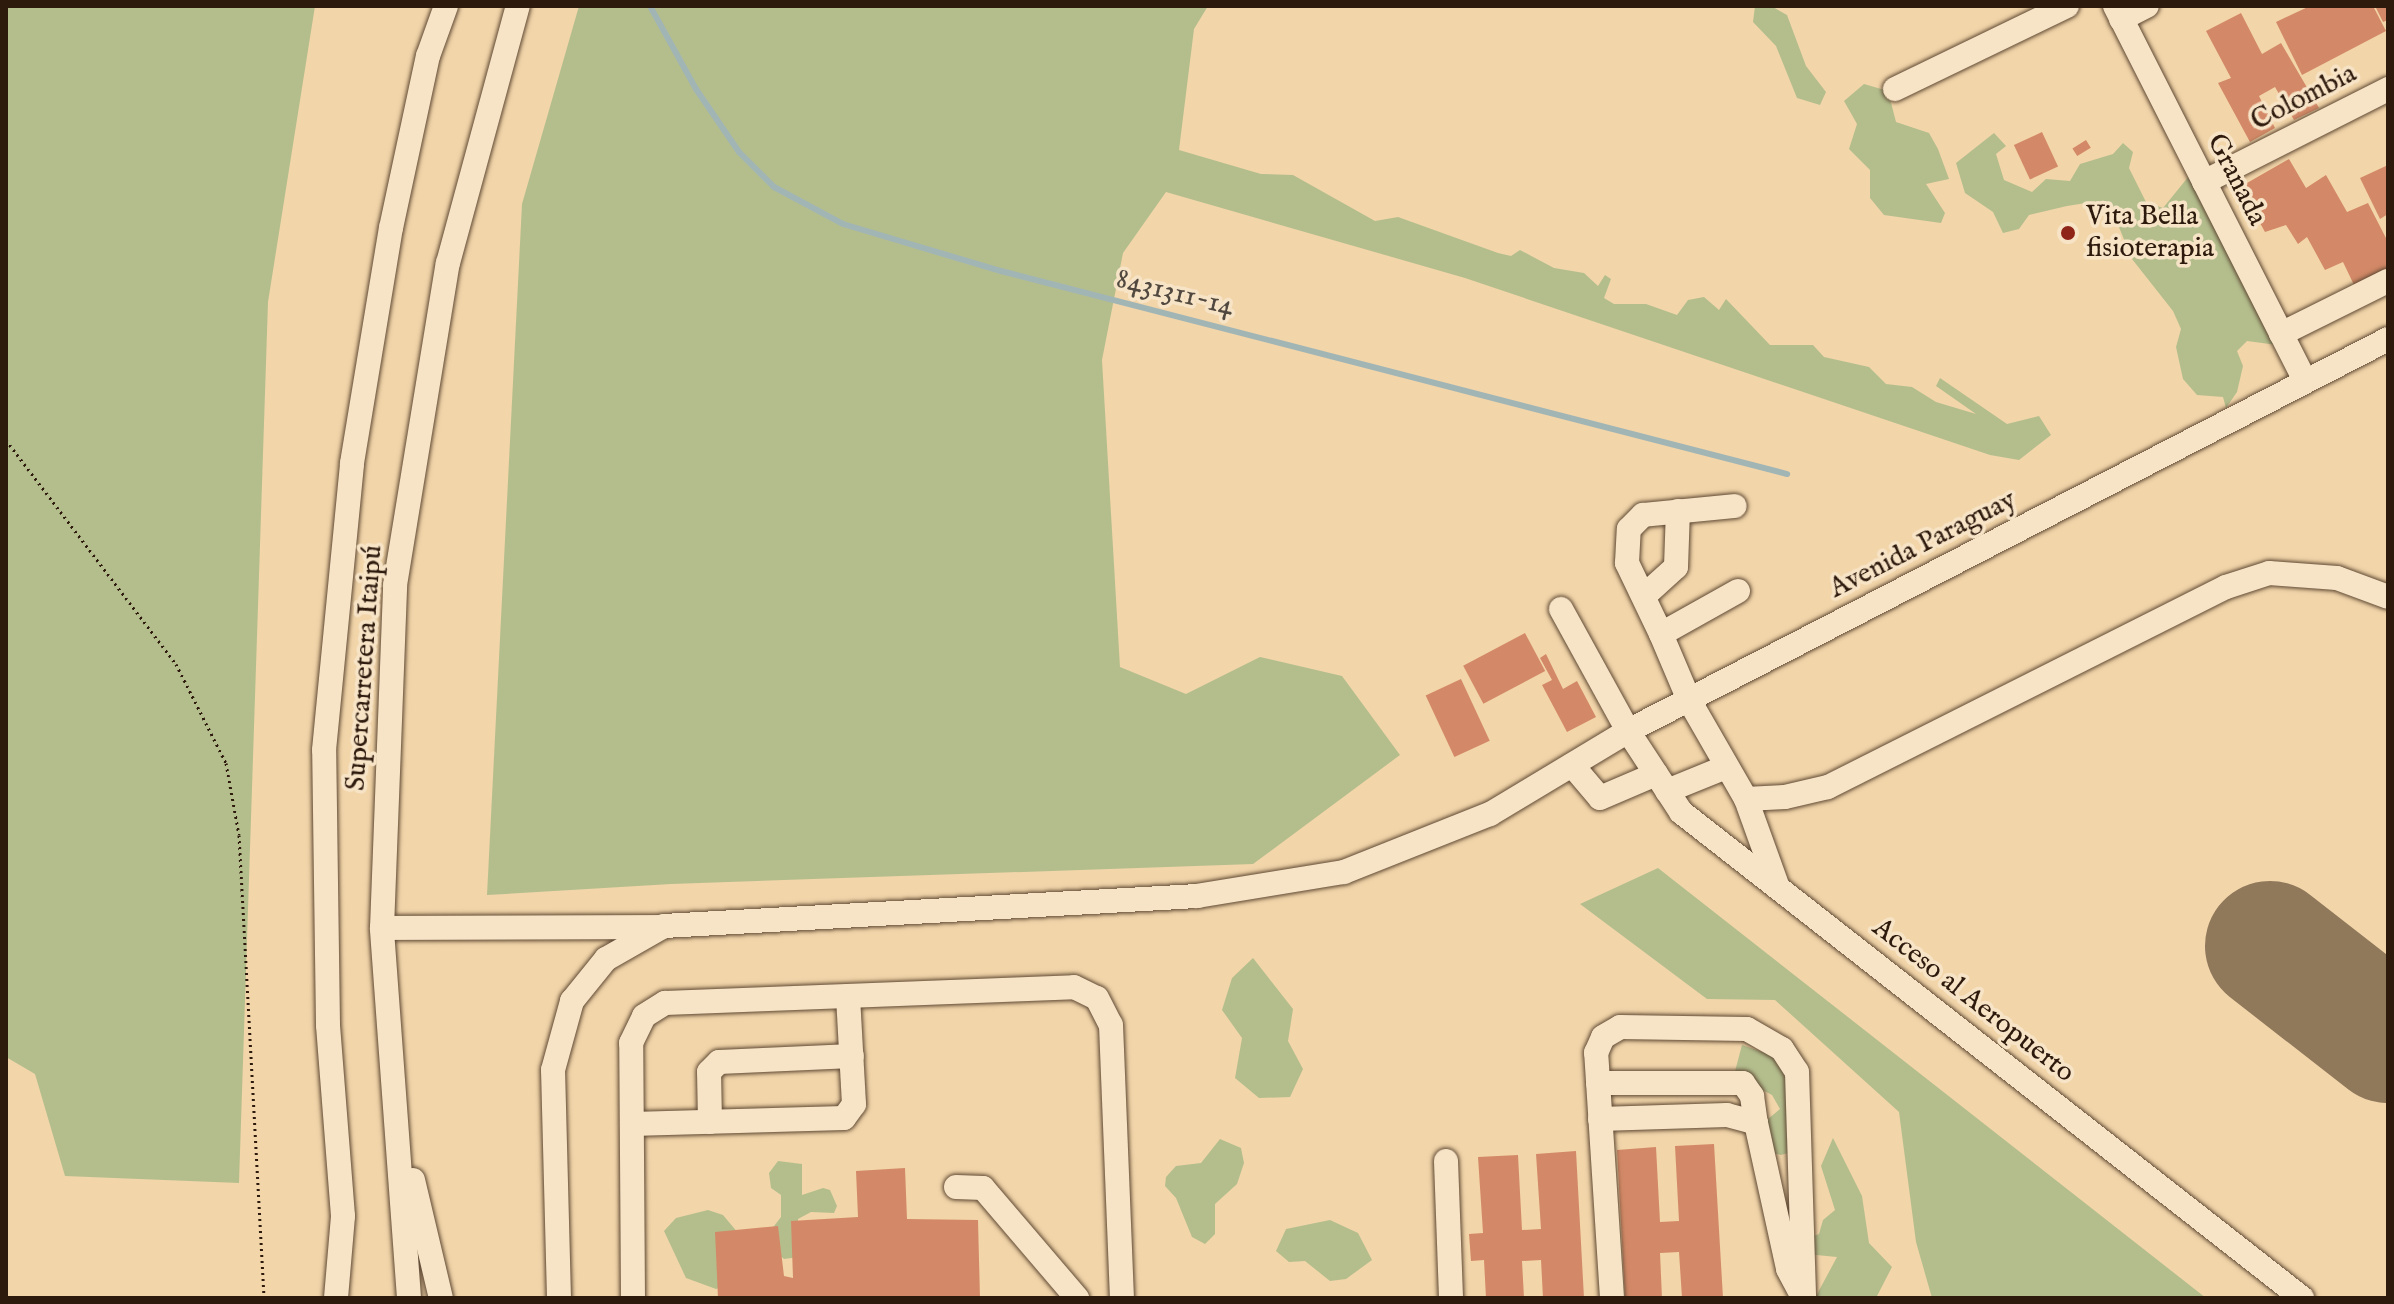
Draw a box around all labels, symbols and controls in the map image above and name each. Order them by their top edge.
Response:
street label: Colombia [2246,57,2362,139]
street label: Granada [2199,128,2273,232]
place label: Vita Bella fisioterapia [2086,200,2214,266]
marker: Vita Bella fisioterapia [2057,222,2079,244]
water label: 8431311-14 [1112,261,1238,325]
street label: Avenida Paraguay [1824,484,2022,606]
street label: Supercarretera Itaipú [340,544,390,792]
street label: Acceso al Aeropuerto [1865,912,2081,1090]

